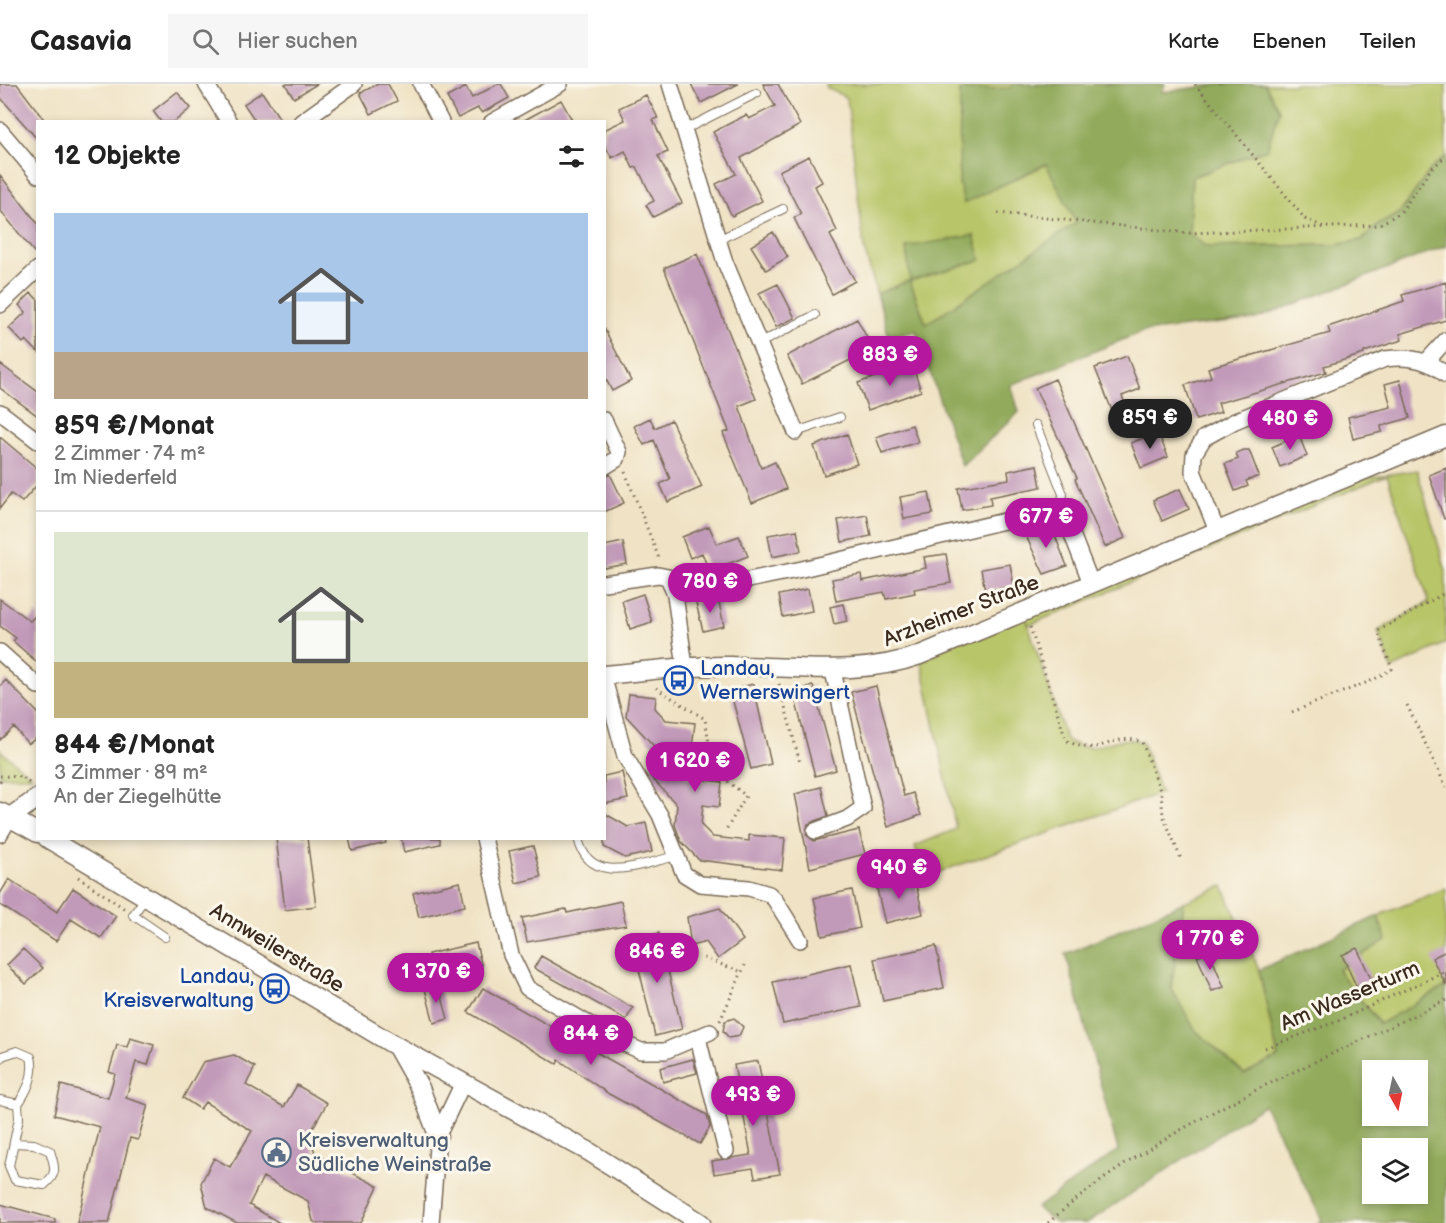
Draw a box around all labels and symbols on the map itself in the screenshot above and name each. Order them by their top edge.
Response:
pin: 883 € [848,336,932,387]
pin: 859 € [1108,399,1192,450]
pin: 480 € [1248,400,1332,451]
pin: 677 € [1004,498,1088,549]
pin: 780 € [668,563,752,614]
street label: Arzheimer Straße [880,570,1042,652]
place label: Landau, Wernerswingert [700,656,850,705]
bus stop icon: Landau, Wernerswingert [663,664,695,696]
pin: 1 620 € [640,742,750,793]
pin: 940 € [857,849,941,900]
street label: Annweilerstraße [205,898,349,998]
pin: 1 770 € [1155,920,1265,971]
pin: 846 € [615,933,699,984]
pin: 1 370 € [381,953,491,1004]
street label: Am Wasserturm [1277,955,1423,1037]
place label: Landau, Kreisverwaltung [103,964,254,1013]
bus stop icon: Landau, Kreisverwaltung [259,972,291,1004]
pin: 844 € [549,1015,633,1066]
north arrow [1362,1060,1428,1126]
pin: 493 € [711,1076,795,1127]
place label: Kreisverwaltung Südliche Weinstraße [298,1128,491,1177]
public building icon: Kreisverwaltung Südliche Weinstraße [261,1136,293,1168]

